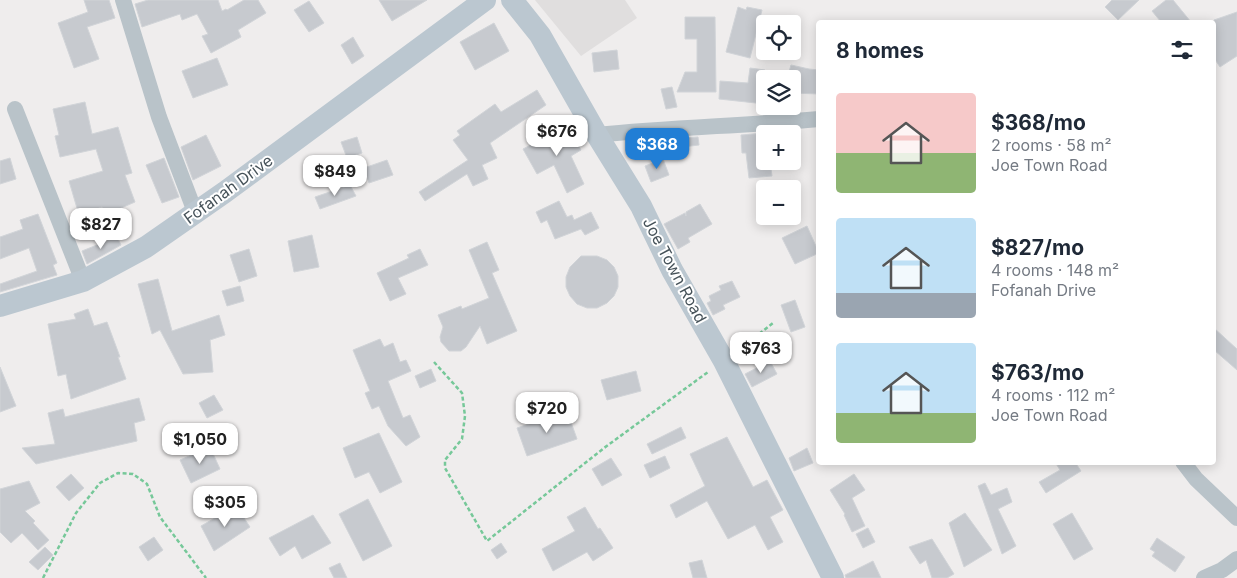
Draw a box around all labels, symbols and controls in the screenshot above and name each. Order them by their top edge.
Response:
map controls [756,15,801,225]
button: locate [756,15,801,60]
icon: filters [1168,36,1196,64]
text: 8 homes [836,38,924,63]
button: layers [756,70,801,115]
text: $368/mo [991,110,1086,135]
icon: home [876,113,936,173]
pin: $676 [527,114,587,157]
text: $676 [537,121,577,141]
button: + [756,125,801,170]
pin: $368 [627,128,687,170]
text: $368 [636,134,678,154]
text: 2 rooms · 58 m² [991,135,1111,155]
street label: Fofanah Drive [180,150,276,228]
pin: $849 [305,154,365,197]
text: Joe Town Road [991,155,1108,175]
text: $849 [314,161,356,181]
button: − [756,180,801,225]
pin: $827 [71,208,131,250]
text: $827 [81,214,121,234]
street label: Joe Town Road [639,214,711,326]
text: $827/mo [991,235,1084,260]
icon: home [876,238,936,298]
text: 4 rooms · 148 m² [991,260,1119,280]
text: Fofanah Drive [991,280,1096,300]
pin: $763 [731,332,791,374]
text: $763 [741,338,781,358]
text: $763/mo [991,360,1084,385]
icon: home [876,363,936,423]
text: 4 rooms · 112 m² [991,385,1115,405]
pin: $720 [517,392,577,434]
text: $720 [527,398,567,418]
text: Joe Town Road [991,405,1108,425]
pin: $1,050 [159,422,241,465]
text: $1,050 [173,429,227,449]
pin: $305 [195,486,255,528]
text: $305 [204,492,246,512]

